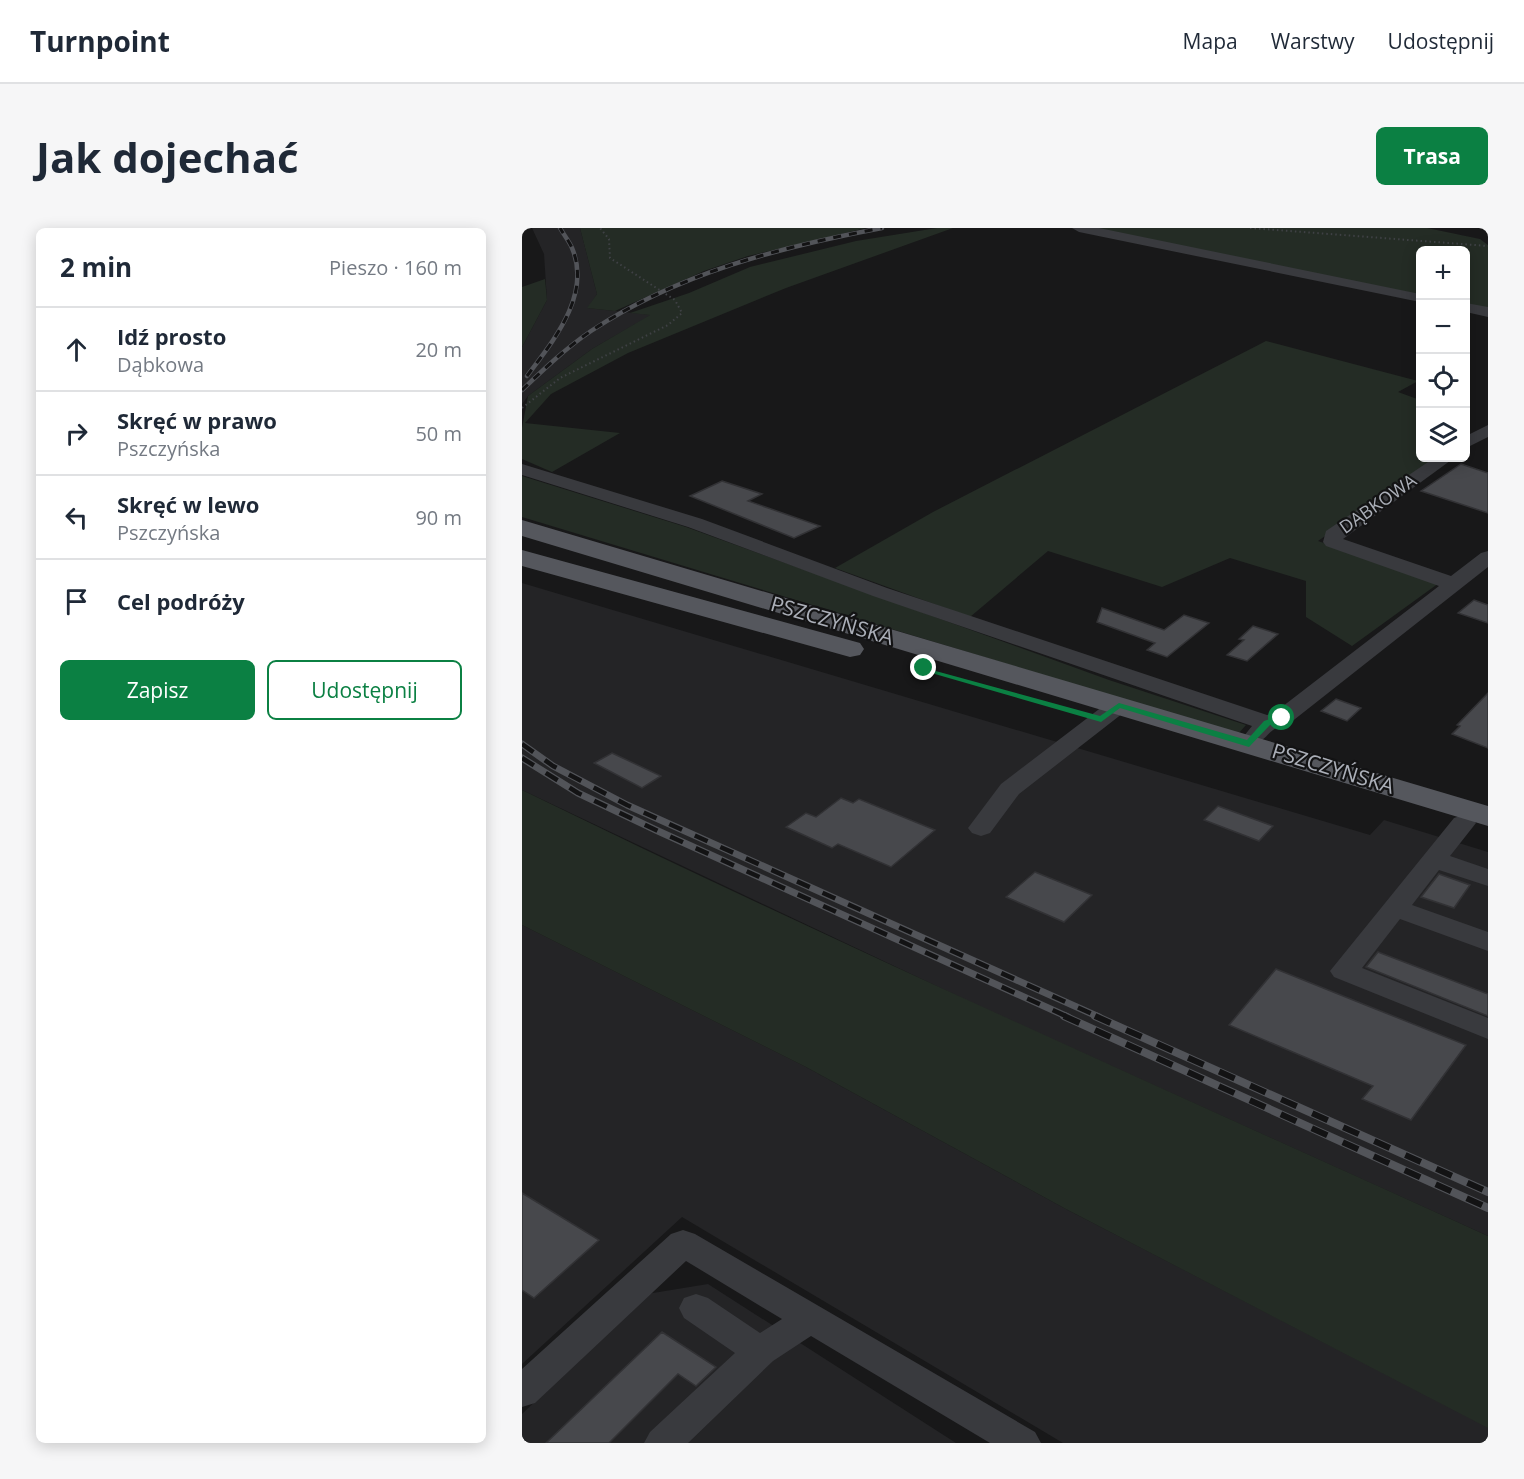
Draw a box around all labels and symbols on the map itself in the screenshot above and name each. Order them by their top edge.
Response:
street label: DĄBKOWA [1334,467,1421,539]
street label: PSZCZYŃSKA [768,589,898,651]
route end [910,654,936,680]
route start [1268,704,1294,730]
street label: PSZCZYŃSKA [1269,736,1399,800]

